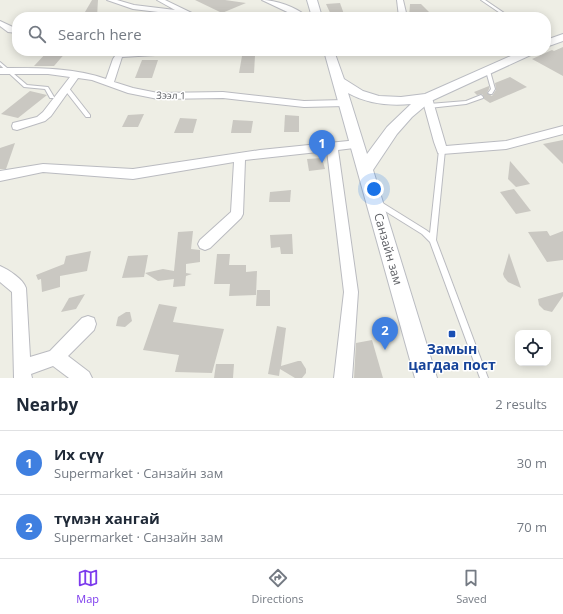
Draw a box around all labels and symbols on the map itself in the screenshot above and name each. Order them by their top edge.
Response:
street label: Зээл 1 [156,88,186,102]
pin: 1 [309,130,335,163]
your location [364,179,384,199]
street label: Санзайн зам [370,211,407,287]
pin: 2 [372,317,398,350]
marker: Замын цагдаа пост [447,329,457,339]
place label: Замын цагдаа пост [408,339,496,374]

